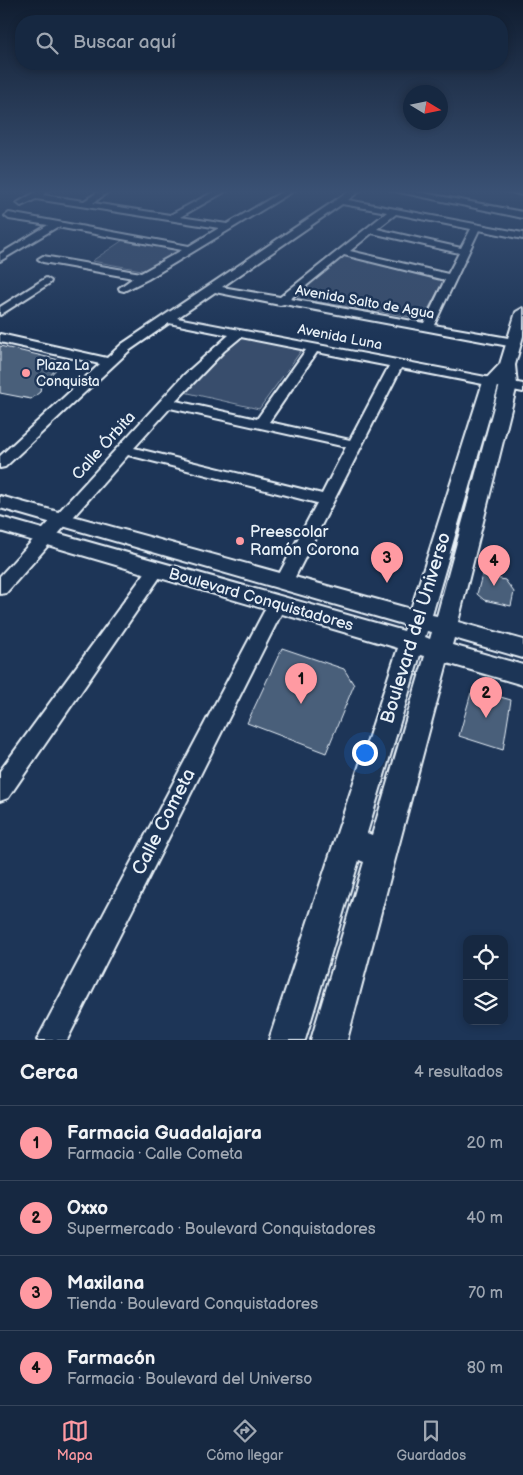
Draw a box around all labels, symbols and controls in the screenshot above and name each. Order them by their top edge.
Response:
search box [15,15,508,70]
icon: search [33,29,61,57]
text: Buscar aquí [73,31,176,54]
north arrow [403,85,448,130]
street label: Avenida Salto de Agua [294,281,436,323]
street label: Avenida Luna [296,320,384,354]
place label: Plaza La Conquista [36,357,100,390]
marker: Plaza La Conquista [20,367,32,379]
street label: Calle Órbita [67,406,140,484]
place label: Preescolar Ramón Corona [250,523,359,560]
street label: Boulevard del Universo [376,530,456,726]
marker: Preescolar Ramón Corona [234,535,246,547]
pin: 3 [371,542,403,583]
pin: 4 [478,545,510,586]
street label: Boulevard Conquistadores [166,565,356,636]
pin: 1 [285,663,317,704]
pin: 2 [470,677,502,718]
your location [352,740,378,766]
street label: Calle Cometa [127,765,201,879]
map controls [463,935,508,1025]
button: locate [463,935,508,980]
button: layers [463,980,508,1025]
text: Cerca [20,1060,78,1085]
text: 4 resultados [414,1063,503,1082]
text: Farmacia Guadalajara [67,1122,262,1145]
text: 1 [33,1134,39,1153]
text: 20 m [467,1134,503,1153]
text: Farmacia · Calle Cometa [67,1145,243,1164]
text: Oxxo [67,1197,108,1220]
text: 2 [31,1209,41,1228]
text: 40 m [466,1209,503,1228]
text: Supermercado · Boulevard Conquistadores [67,1220,376,1239]
text: Maxilana [67,1272,144,1295]
text: 3 [31,1284,41,1303]
text: 70 m [468,1284,503,1303]
text: Tienda · Boulevard Conquistadores [67,1295,318,1314]
text: Farmacón [67,1347,155,1370]
text: 4 [31,1359,41,1378]
text: 80 m [467,1359,503,1378]
text: Farmacia · Boulevard del Universo [67,1370,312,1389]
tab: Mapa [57,1417,93,1464]
tab: Cómo llegar [206,1417,283,1464]
tab: Guardados [396,1417,466,1464]

